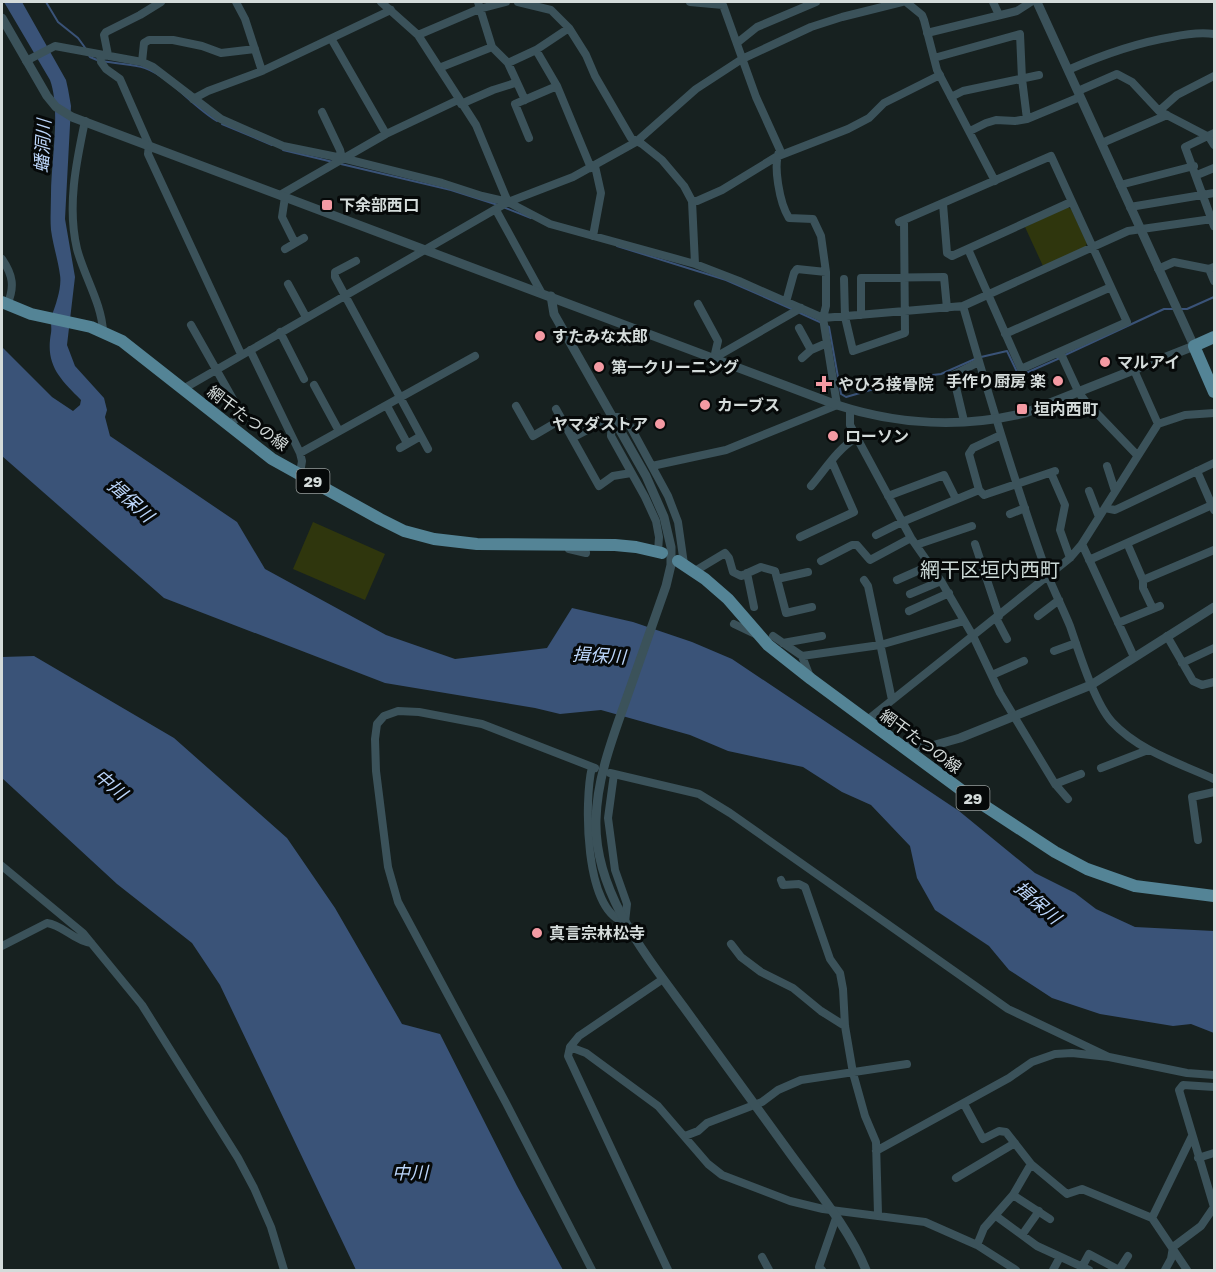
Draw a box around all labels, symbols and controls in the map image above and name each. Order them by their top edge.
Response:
water label: 蟠洞川 [30,116,55,174]
place label: 下余部西口 [339,195,419,215]
marker: 下余部西口 [320,198,334,212]
place label: すたみな太郎 [552,326,648,346]
marker: すたみな太郎 [533,329,547,343]
place label: マルアイ [1117,352,1180,372]
marker: マルアイ [1098,355,1112,369]
place label: 第一クリーニング [611,357,739,377]
marker: 第一クリーニング [592,360,606,374]
place label: 手作り厨房 楽 [946,371,1046,391]
place label: やひろ接骨院 [838,374,934,394]
marker: 手作り厨房 楽 [1051,374,1065,388]
marker: やひろ接骨院 [815,375,833,393]
street label: 網干たつの線 [204,381,292,455]
place label: カーブス [717,395,780,415]
marker: カーブス [698,398,712,412]
place label: 垣内西町 [1034,399,1098,419]
marker: 垣内西町 [1015,402,1029,416]
place label: ヤマダストア [552,414,648,434]
marker: ヤマダストア [653,417,667,431]
place label: ローソン [845,426,909,446]
marker: ローソン [826,429,840,443]
road number: 29 [296,469,330,493]
water label: 揖保川 [104,474,160,528]
district label: 網干区垣内西町 [920,557,1060,581]
water label: 揖保川 [571,643,629,668]
street label: 網干たつの線 [876,705,966,777]
water label: 中川 [90,764,133,805]
road number: 29 [956,786,990,810]
water label: 揖保川 [1010,876,1067,929]
place label: 真言宗林松寺 [549,923,645,943]
marker: 真言宗林松寺 [530,926,544,940]
water label: 中川 [392,1161,430,1183]

